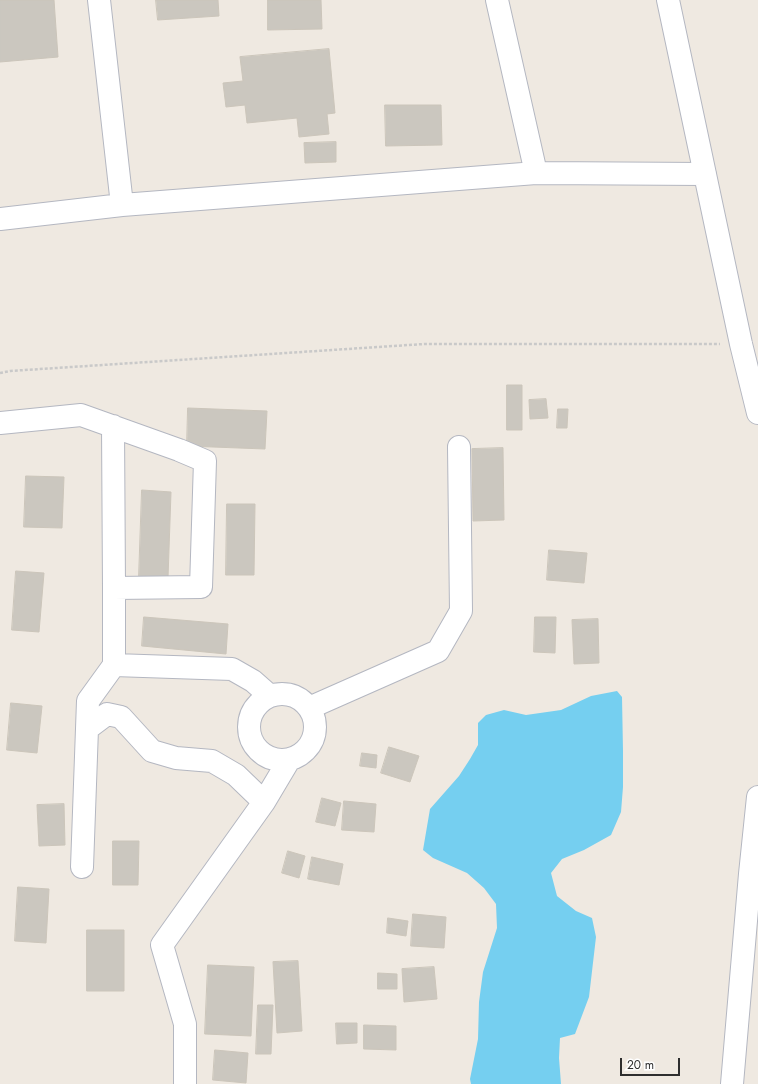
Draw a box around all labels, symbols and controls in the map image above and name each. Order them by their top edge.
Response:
scale bar [622,1050,682,1076]
text: 20 m [627,1056,654,1074]

